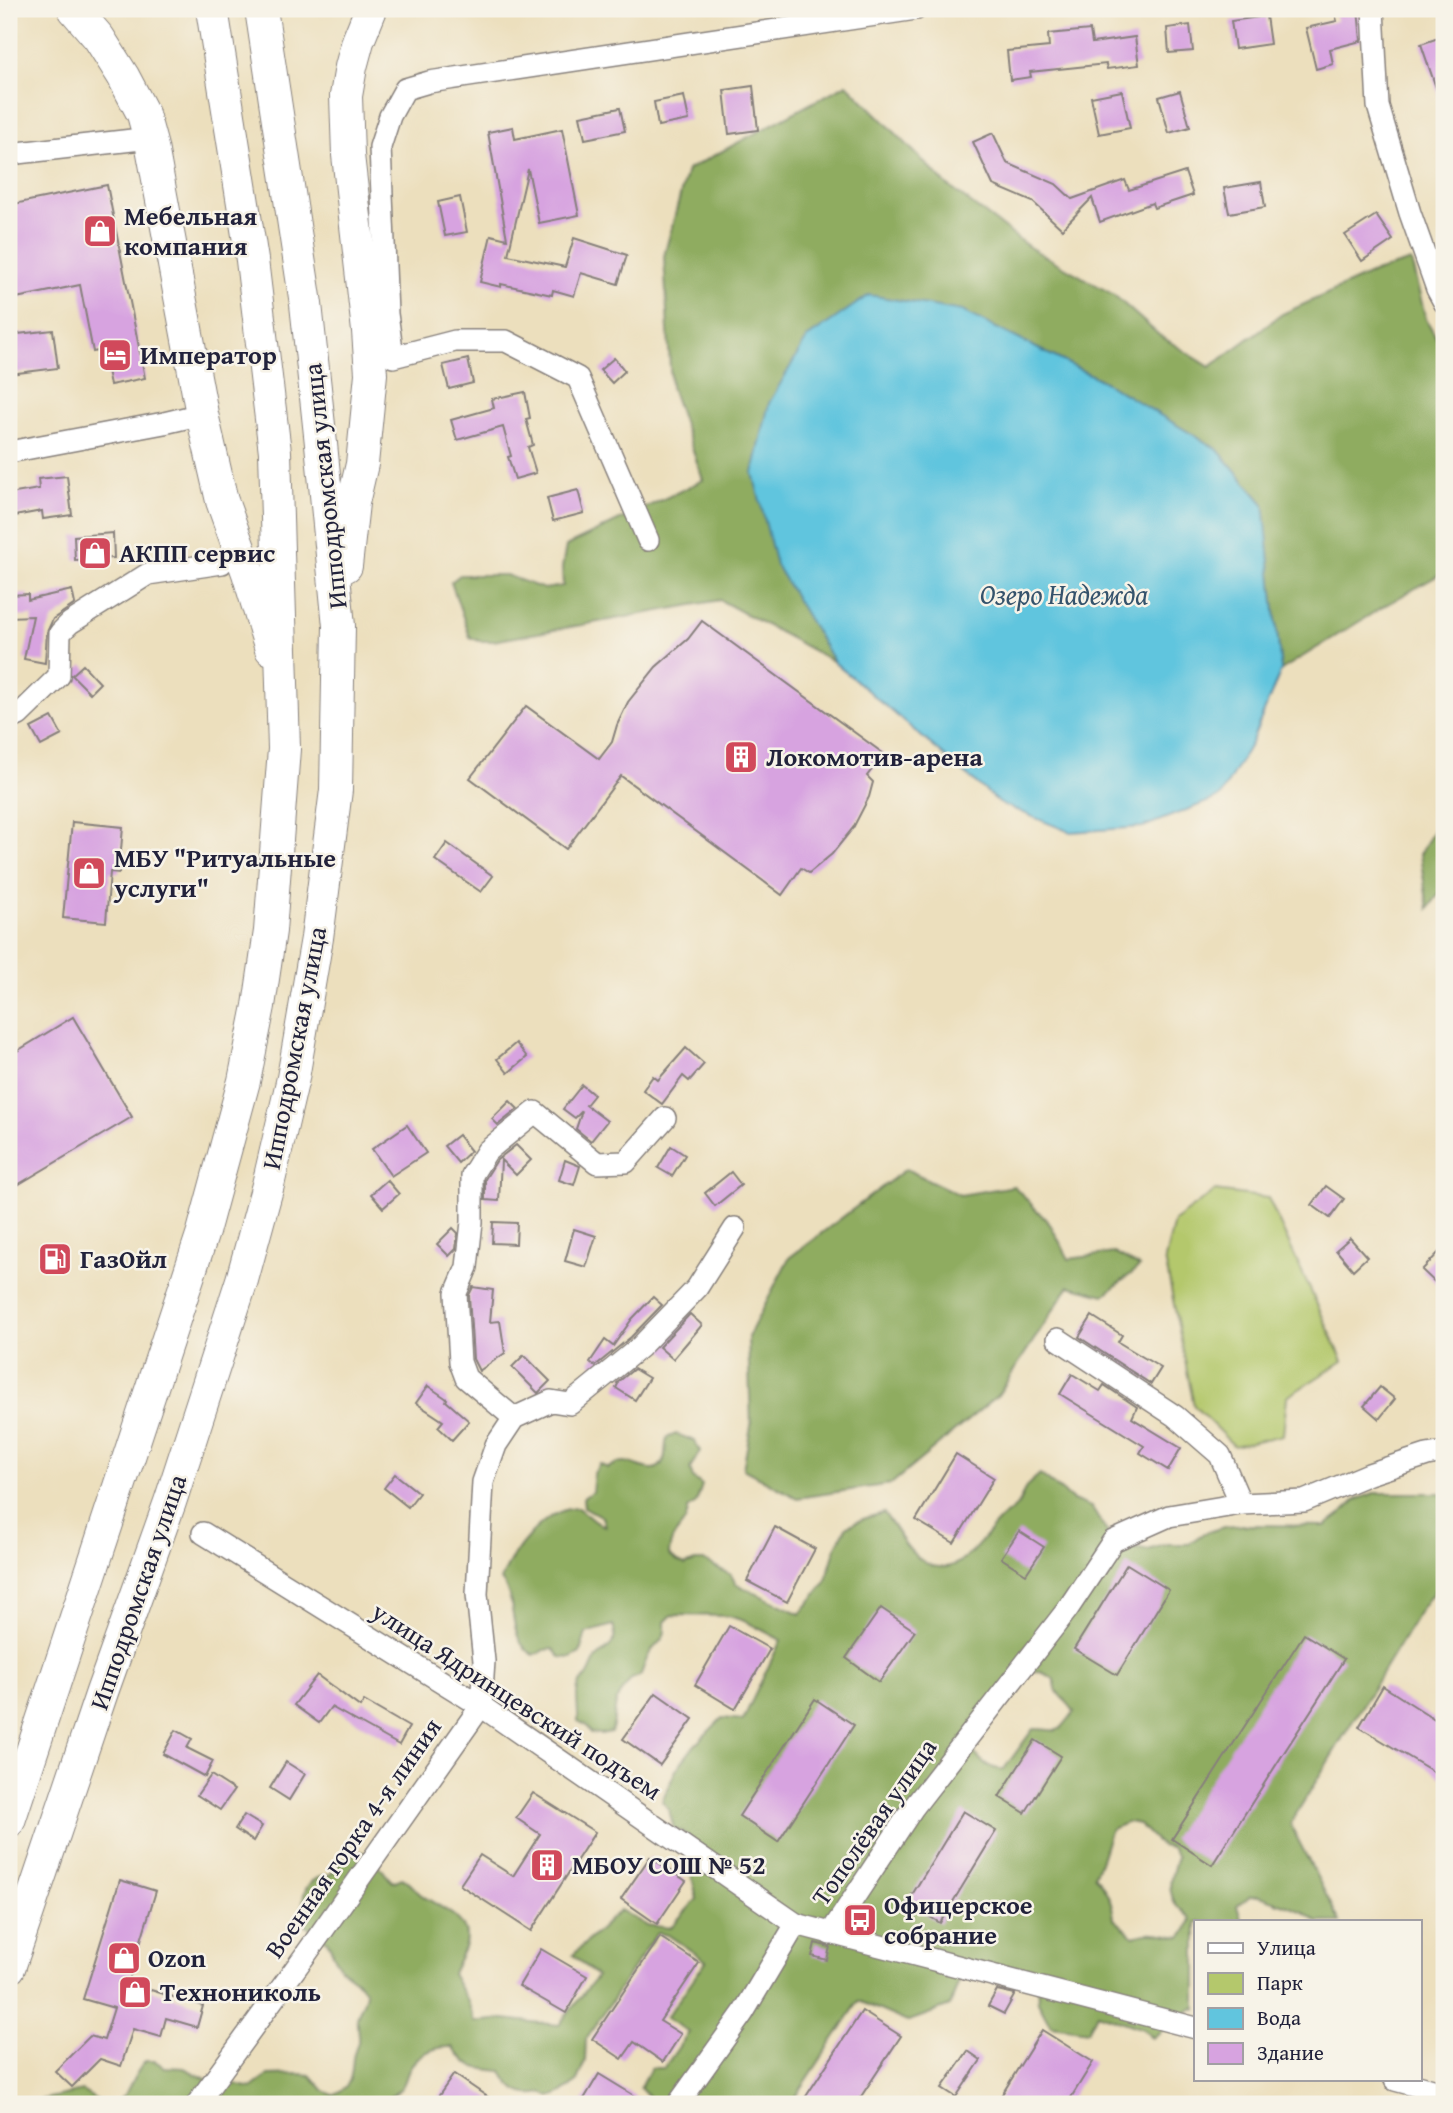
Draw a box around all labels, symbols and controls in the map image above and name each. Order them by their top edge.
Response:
place label: Мебельная компания [124,196,257,265]
shop icon: Мебельная компания [81,212,119,250]
place label: Император [140,335,277,374]
hotel icon: Император [96,336,134,374]
street label: Ипподромская улица [292,361,357,611]
place label: АКПП сервис [119,533,275,572]
shop icon: АКПП сервис [76,534,114,572]
water label: Озеро Надежда [980,573,1148,614]
place label: Локомотив-арена [766,737,984,776]
building icon: Локомотив-арена [722,738,760,776]
place label: МБУ "Ритуальные услуги" [113,838,336,907]
shop icon: МБУ "Ритуальные услуги" [70,854,108,892]
street label: Ипподромская улица [251,922,336,1173]
place label: ГазОйл [80,1239,167,1278]
fuel station icon: ГазОйл [36,1240,74,1278]
street label: Ипподромская улица [79,1468,196,1715]
street label: улица Ядринцевский подъем [363,1591,670,1809]
street label: Военная горка 4-я линия [255,1710,450,1966]
street label: Тополёвая улица [801,1730,946,1913]
place label: МБОУ СОШ № 52 [572,1845,766,1884]
building icon: МБОУ СОШ № 52 [528,1846,566,1884]
place label: Офицерское собрание [884,1885,1033,1954]
bus stop icon: Офицерское собрание [841,1901,879,1939]
legend [1194,1920,1422,2082]
text: Улица [1257,1932,1316,1963]
place label: Ozon [148,1938,207,1977]
shop icon: Ozon [105,1939,143,1977]
text: Парк [1257,1967,1303,1998]
place label: Технониколь [160,1972,321,2011]
shop icon: Технониколь [116,1973,154,2011]
text: Вода [1257,2002,1301,2033]
text: Здание [1257,2037,1324,2068]

